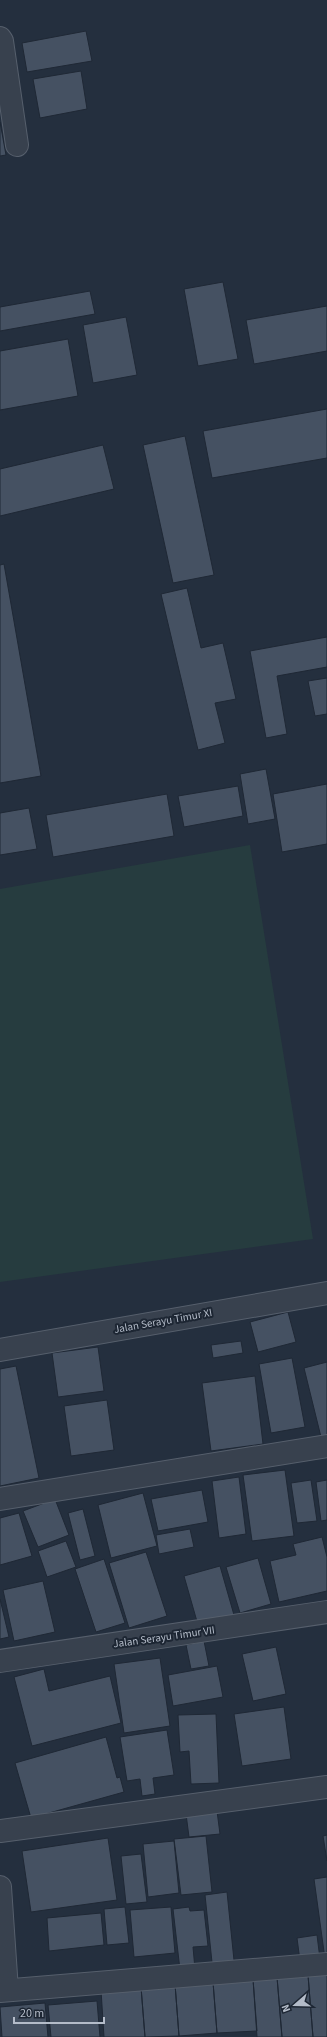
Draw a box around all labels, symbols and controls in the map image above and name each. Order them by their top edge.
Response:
street label: Jalan Serayu Timur XI [113,1305,213,1337]
street label: Jalan Serayu Timur VII [112,1622,216,1652]
north arrow [275,1985,315,2025]
scale bar [14,1999,104,2025]
text: N [278,2002,294,2014]
text: 20 m [20,2005,44,2022]

